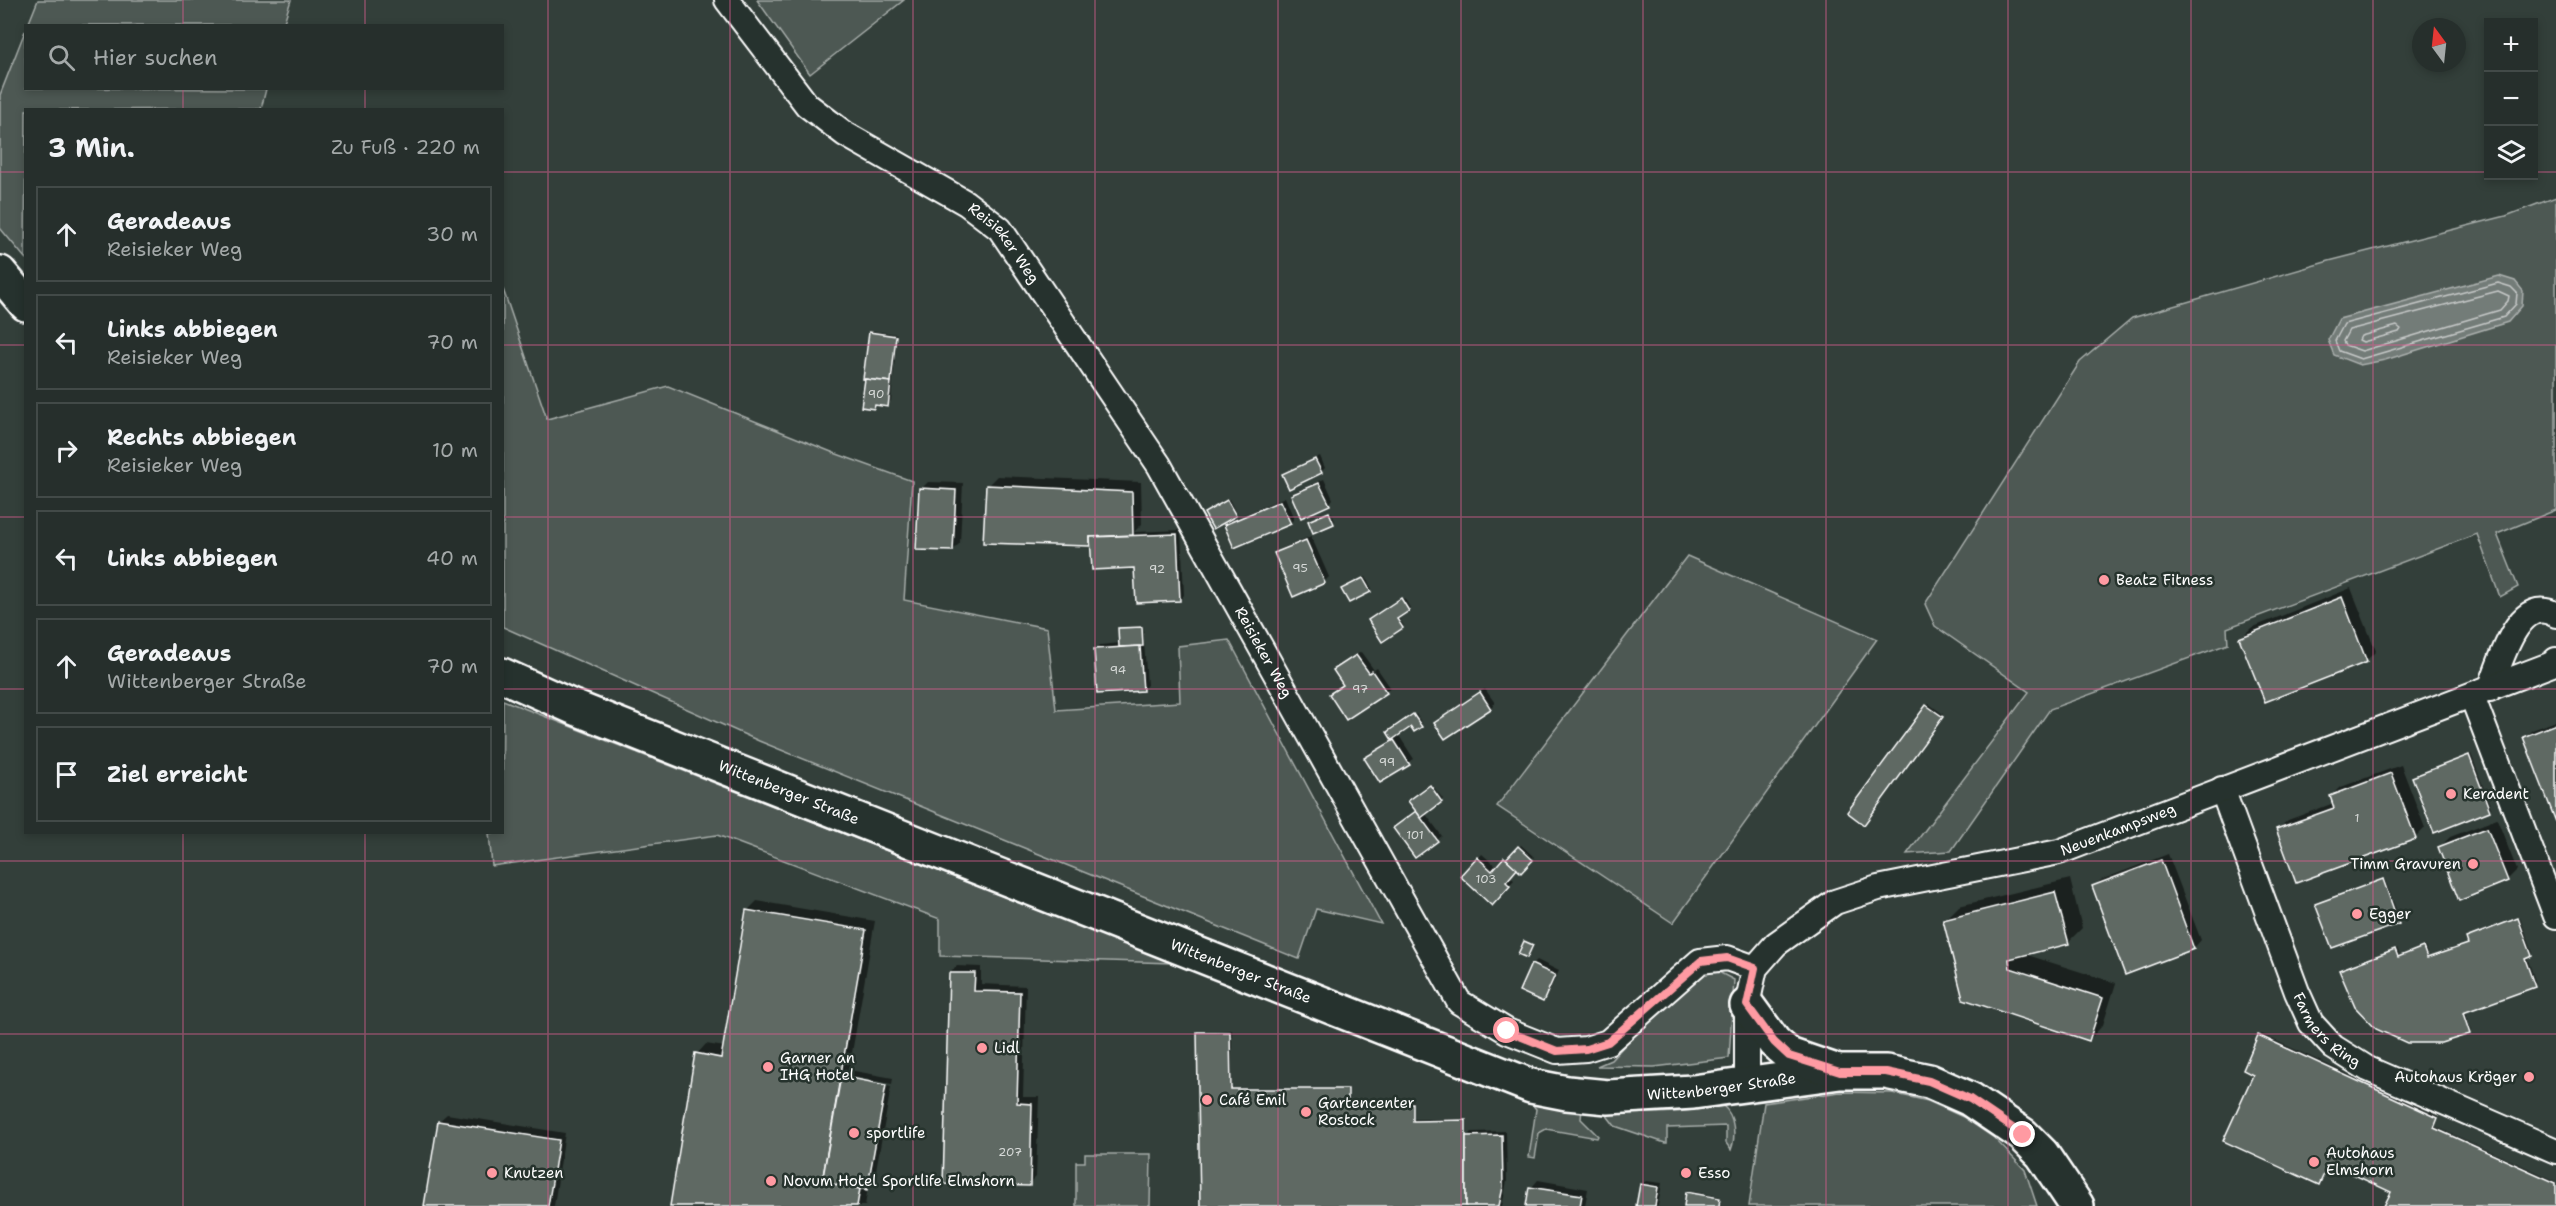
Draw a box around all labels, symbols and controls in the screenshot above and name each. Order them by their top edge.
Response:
north arrow [2412,18,2466,72]
map controls [2484,18,2538,180]
button: + [2484,18,2538,72]
search box [24,24,504,90]
icon: search [45,41,78,74]
text: Hier suchen [93,43,218,72]
button: − [2484,72,2538,126]
button: layers [2484,126,2538,180]
text: 3 Min. [48,130,135,165]
text: Zu Fuß · 220 m [331,134,480,160]
street label: Reisieker Weg [964,198,1044,288]
text: Geradeaus [107,207,231,236]
icon: ahead [50,218,83,251]
text: 30 m [426,221,478,247]
text: Reisieker Weg [107,236,242,262]
text: Links abbiegen [107,315,278,344]
icon: left [50,326,83,359]
text: 70 m [426,329,478,355]
text: Reisieker Weg [107,344,242,370]
house number: 90 [868,386,884,402]
text: Rechts abbiegen [107,423,296,452]
icon: right [50,434,83,467]
text: 10 m [432,437,478,463]
text: Reisieker Weg [107,452,242,478]
icon: left [50,542,83,575]
text: Links abbiegen [107,544,278,573]
text: 40 m [426,545,478,571]
house number: 95 [1292,560,1308,576]
house number: 92 [1149,561,1165,577]
place label: Beatz Fitness [2116,570,2213,590]
marker: Beatz Fitness [2097,573,2111,587]
street label: Reisieker Weg [1230,603,1297,701]
text: Geradeaus [107,639,231,668]
icon: ahead [50,650,83,683]
text: 70 m [426,653,478,679]
house number: 94 [1110,662,1126,678]
text: Wittenberger Straße [107,668,307,694]
house number: 97 [1352,681,1368,697]
house number: 99 [1379,754,1395,770]
street label: Wittenberger Straße [716,756,862,829]
icon: arrive [50,758,83,791]
text: Ziel erreicht [107,760,248,789]
place label: Keradent [2463,784,2529,804]
marker: Keradent [2444,787,2458,801]
street label: Neuenkampsweg [2057,798,2178,861]
house number: 1 [2354,810,2360,826]
house number: 101 [1406,827,1424,843]
place label: Timm Gravuren [2350,854,2461,874]
marker: Timm Gravuren [2466,857,2480,871]
house number: 103 [1476,871,1496,887]
place label: Egger [2369,904,2411,924]
marker: Egger [2350,907,2364,921]
street label: Wittenberger Straße [1167,934,1314,1008]
street label: Farmers Ring [2289,989,2365,1072]
route start [1493,1017,1519,1043]
place label: Lidl [994,1038,1020,1058]
marker: Lidl [975,1041,989,1055]
place label: Garner an IHG Hotel [780,1048,855,1085]
marker: Garner an IHG Hotel [761,1060,775,1074]
place label: Autohaus Kröger [2394,1067,2517,1087]
street label: Wittenberger Straße [1646,1068,1797,1105]
marker: Autohaus Kröger [2522,1070,2536,1084]
place label: Café Emil [1219,1090,1287,1110]
marker: Café Emil [1200,1093,1214,1107]
place label: Gartencenter Rostock [1318,1093,1415,1130]
marker: Gartencenter Rostock [1299,1105,1313,1119]
route end [2009,1121,2035,1147]
place label: sportlife [866,1123,925,1143]
marker: sportlife [847,1126,861,1140]
place label: Autohaus Elmshorn [2326,1143,2395,1180]
house number: 207 [998,1144,1022,1160]
marker: Autohaus Elmshorn [2307,1155,2321,1169]
place label: Knutzen [504,1163,564,1183]
place label: Esso [1698,1163,1730,1183]
marker: Knutzen [485,1166,499,1180]
marker: Esso [1679,1166,1693,1180]
place label: Novum Hotel Sportlife Elmshorn [783,1171,1015,1191]
marker: Novum Hotel Sportlife Elmshorn [764,1174,778,1188]

